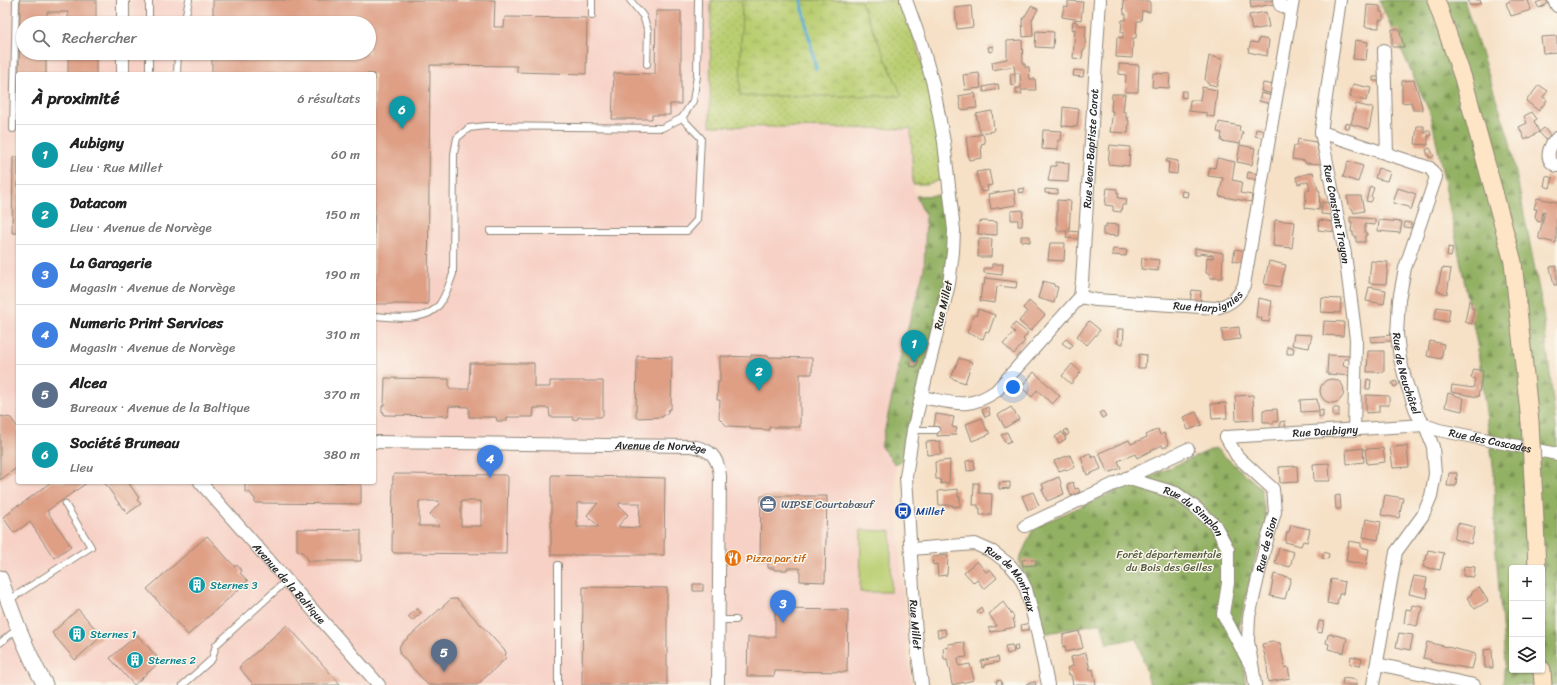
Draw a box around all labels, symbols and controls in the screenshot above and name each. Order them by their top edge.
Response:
search box [16,16,376,60]
text: Rechercher [62,25,137,51]
icon: search [30,27,52,49]
text: À proximité [32,83,119,113]
text: 6 résultats [297,87,360,110]
street label: Rue Jean-Baptiste Corot [1078,88,1104,209]
pin: 6 [389,96,415,129]
text: Aubigny [70,130,124,156]
text: 1 [42,143,48,166]
text: 60 m [331,143,360,166]
text: Lieu · Rue Millet [70,156,162,179]
street label: Rue Constant Troyon [1318,163,1355,265]
text: Datacom [70,190,127,216]
text: 2 [41,203,49,226]
text: 150 m [325,203,360,226]
text: Lieu · Avenue de Norvège [70,216,212,239]
text: La Garagerie [70,250,152,276]
text: 3 [41,263,49,286]
text: 190 m [325,263,360,286]
text: Magasin · Avenue de Norvège [70,276,235,299]
street label: Rue Millet [929,278,958,332]
street label: Rue Harpignies [1173,286,1249,318]
text: Numeric Print Services [70,310,223,336]
text: 4 [41,323,49,346]
text: 310 m [326,323,360,346]
pin: 1 [901,330,927,363]
street label: Rue de Neuchâtel [1387,331,1426,418]
text: Magasin · Avenue de Norvège [70,336,235,359]
pin: 2 [746,358,772,391]
text: Alcea [70,370,107,396]
your location [1003,377,1023,397]
text: 5 [41,383,49,406]
text: 370 m [324,383,360,406]
text: Bureaux · Avenue de la Baltique [70,396,250,419]
street label: Rue Daubigny [1292,420,1359,443]
street label: Rue des Cascades [1447,423,1534,459]
text: Société Bruneau [70,430,180,456]
street label: Avenue de Norvège [614,436,710,460]
text: 6 [41,443,49,466]
text: 380 m [323,443,360,466]
pin: 4 [477,445,503,478]
text: Lieu [70,456,93,479]
street label: Rue du Simplon [1161,481,1228,540]
office icon: WIPSE Courtabœuf [758,494,778,514]
place label: WIPSE Courtabœuf [781,495,876,514]
bus stop icon: Millet [893,501,913,521]
place label: Millet [916,502,945,521]
street label: Rue de Sion [1251,515,1283,574]
street label: Avenue de la Baltique [247,538,331,629]
street label: Rue de Montreux [982,541,1041,615]
park label: Forêt départementale du Bois des Gelles [1116,545,1222,577]
restaurant icon: Pizza par tif [723,548,743,568]
place label: Pizza par tif [746,549,807,568]
map controls [1509,565,1545,673]
button: + [1509,565,1545,601]
building icon: Sternes 3 [187,575,207,595]
place label: Sternes 3 [210,576,257,595]
pin: 3 [770,590,796,623]
street label: Rue Millet [904,599,927,651]
button: − [1509,601,1545,637]
building icon: Sternes 1 [67,624,87,644]
place label: Sternes 1 [90,625,136,644]
button: layers [1509,637,1545,673]
pin: 5 [431,639,457,672]
building icon: Sternes 2 [125,650,145,670]
place label: Sternes 2 [148,651,196,670]

